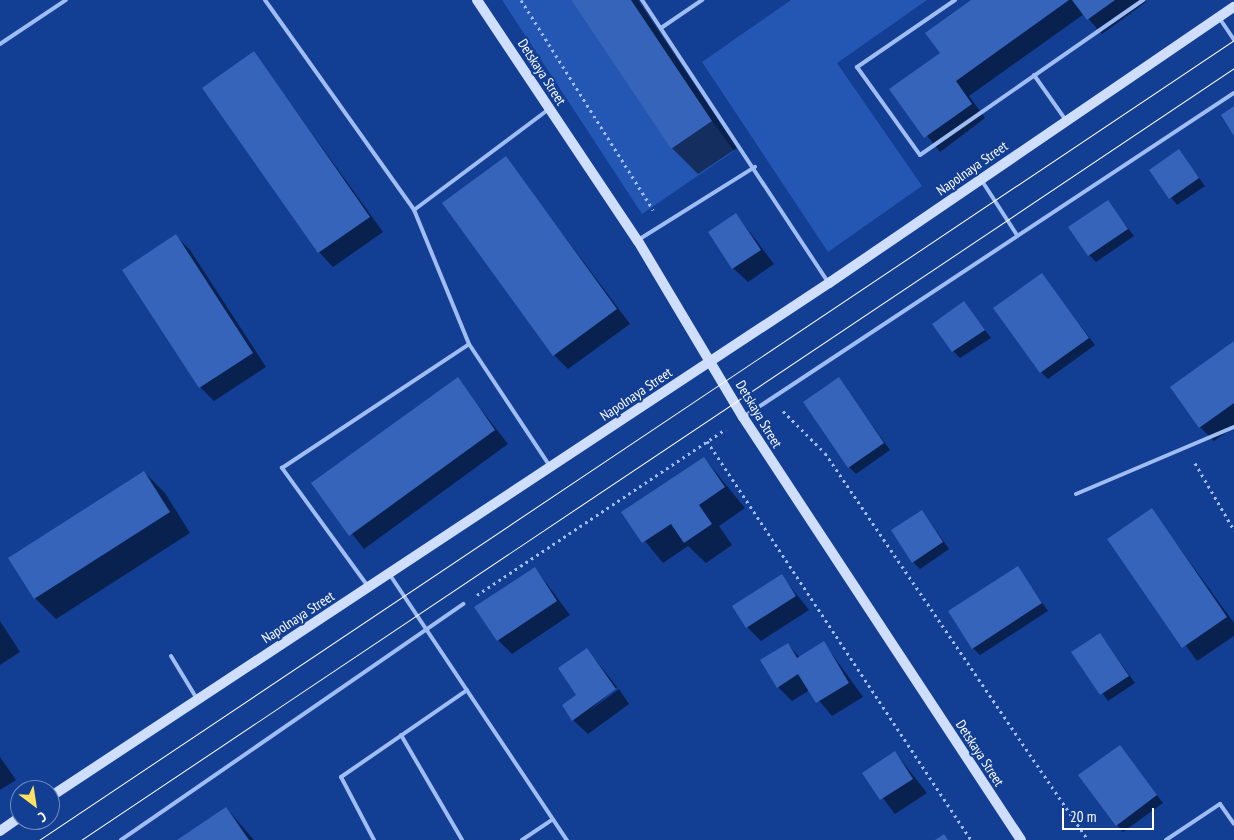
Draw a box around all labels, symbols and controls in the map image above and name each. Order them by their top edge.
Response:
street label: Detskaya Street [514,36,570,108]
street label: Napolnaya Street [933,137,1011,199]
street label: Napolnaya Street [597,364,675,424]
street label: Detskaya Street [732,377,786,451]
street label: Napolnaya Street [259,587,337,647]
street label: Detskaya Street [952,717,1008,789]
north arrow [10,780,60,830]
scale bar [1064,798,1156,830]
text: 20 m [1070,807,1096,826]
text: С [35,808,50,826]

